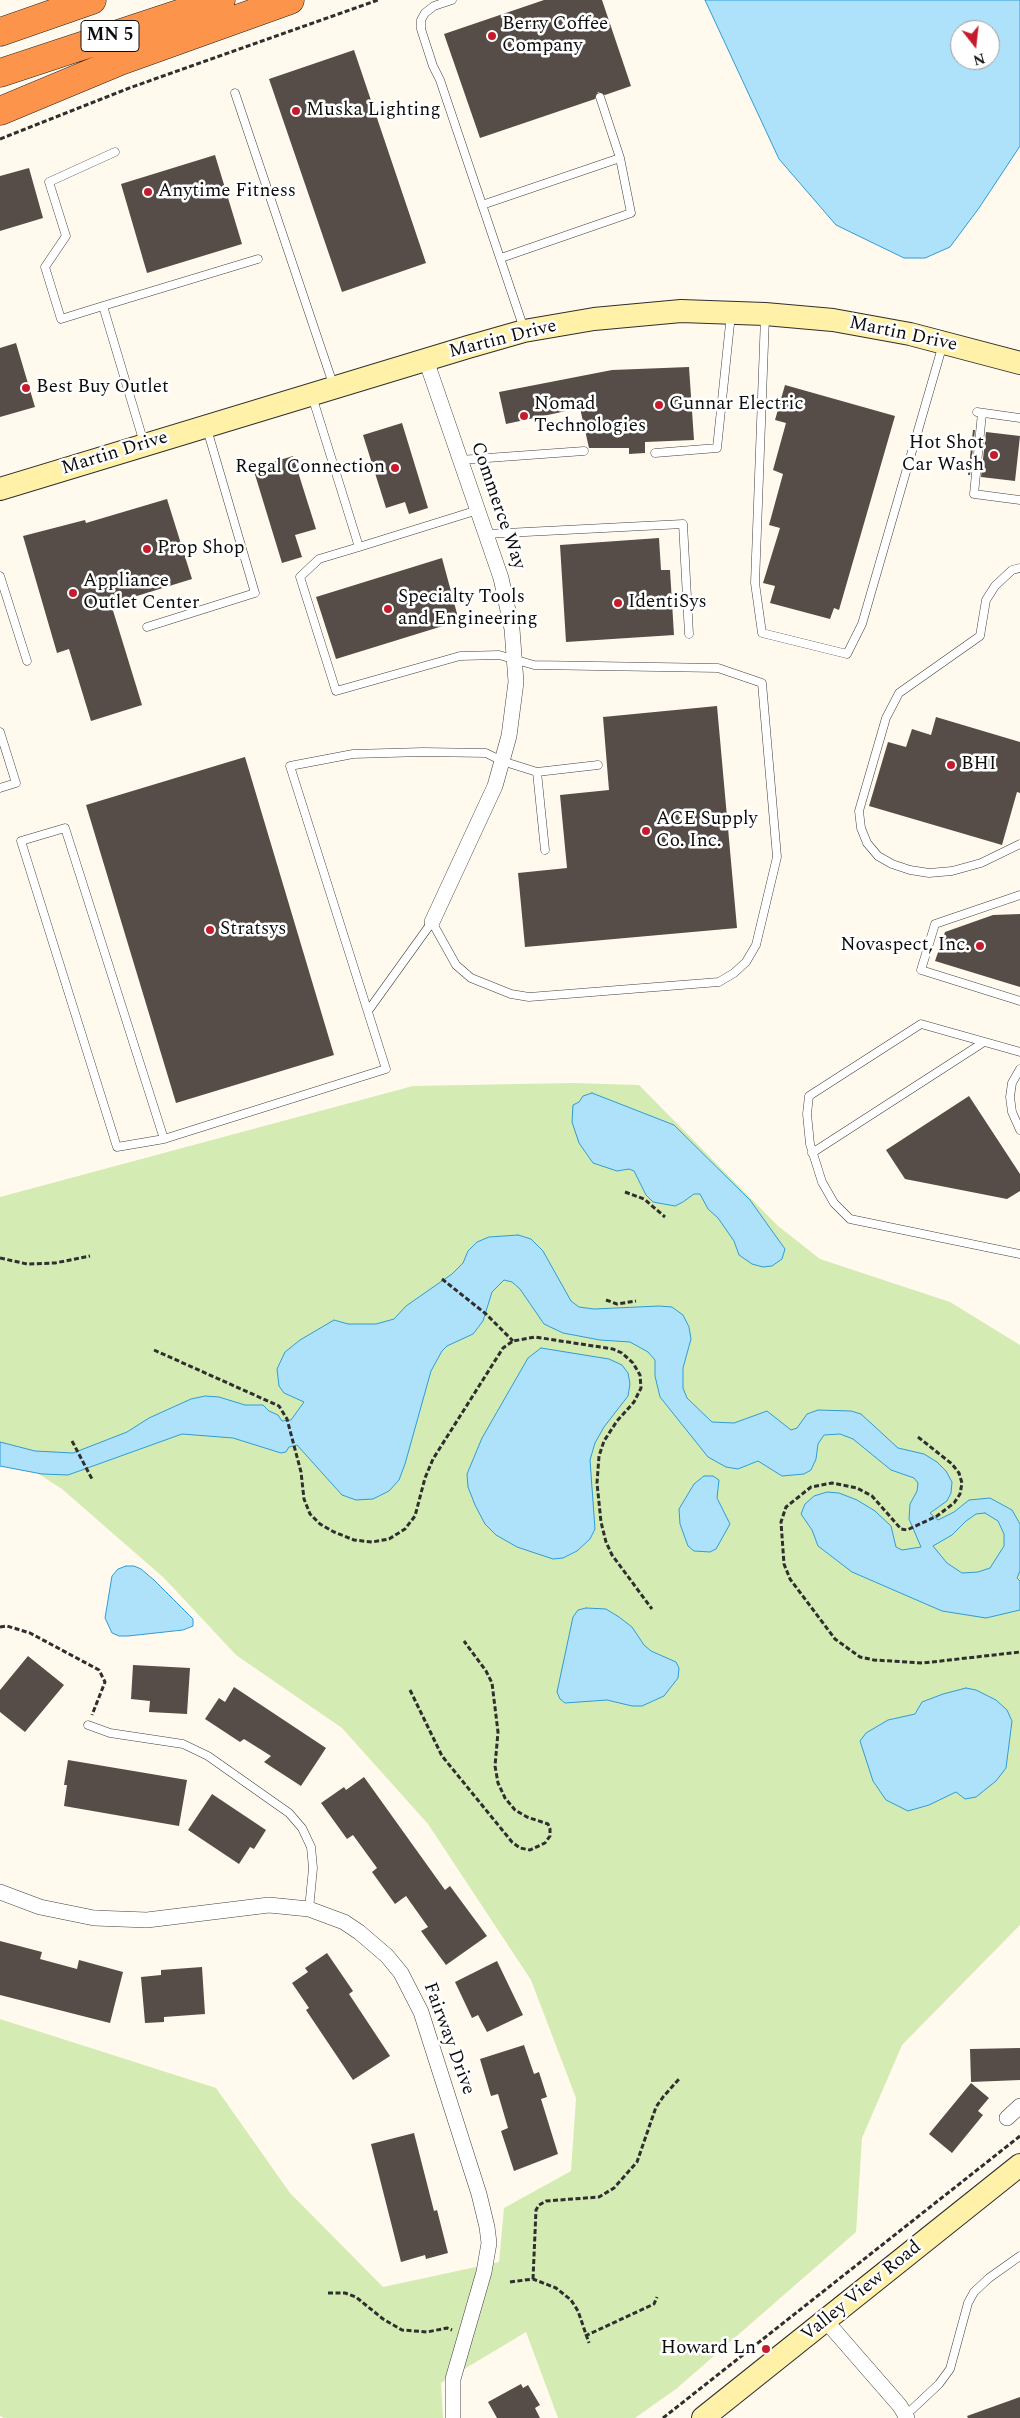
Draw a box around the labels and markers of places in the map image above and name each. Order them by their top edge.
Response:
place label: Berry Coffee Company [502,14,608,58]
marker: Berry Coffee Company [486,30,498,42]
place label: Muska Lighting [306,100,441,122]
marker: Muska Lighting [290,105,302,117]
place label: Anytime Fitness [158,181,296,203]
marker: Anytime Fitness [142,186,154,198]
place label: Best Buy Outlet [36,377,169,399]
marker: Best Buy Outlet [20,382,32,394]
place label: Nomad Technologies [534,394,646,438]
place label: Gunnar Electric [669,394,804,416]
marker: Gunnar Electric [653,399,665,411]
marker: Nomad Technologies [518,410,530,422]
place label: Hot Shot Car Wash [902,433,984,477]
marker: Hot Shot Car Wash [988,449,1000,461]
place label: Regal Connection [235,457,385,479]
marker: Regal Connection [389,462,401,474]
place label: Prop Shop [157,538,244,560]
marker: Prop Shop [141,543,153,555]
place label: Appliance Outlet Center [83,571,199,615]
marker: Appliance Outlet Center [67,587,79,599]
place label: Specialty Tools and Engineering [398,587,538,631]
place label: IdentiSys [628,592,707,614]
marker: IdentiSys [612,597,624,609]
marker: Specialty Tools and Engineering [382,603,394,615]
place label: BHI [961,754,996,776]
marker: BHI [945,759,957,771]
place label: ACE Supply Co. Inc. [656,809,758,853]
marker: ACE Supply Co. Inc. [640,825,652,837]
place label: Stratsys [220,919,286,941]
marker: Stratsys [204,924,216,936]
place label: Novaspect, Inc. [840,935,970,957]
marker: Novaspect, Inc. [974,940,986,952]
place label: Howard Ln [661,2338,756,2360]
marker: Howard Ln [760,2343,772,2355]

